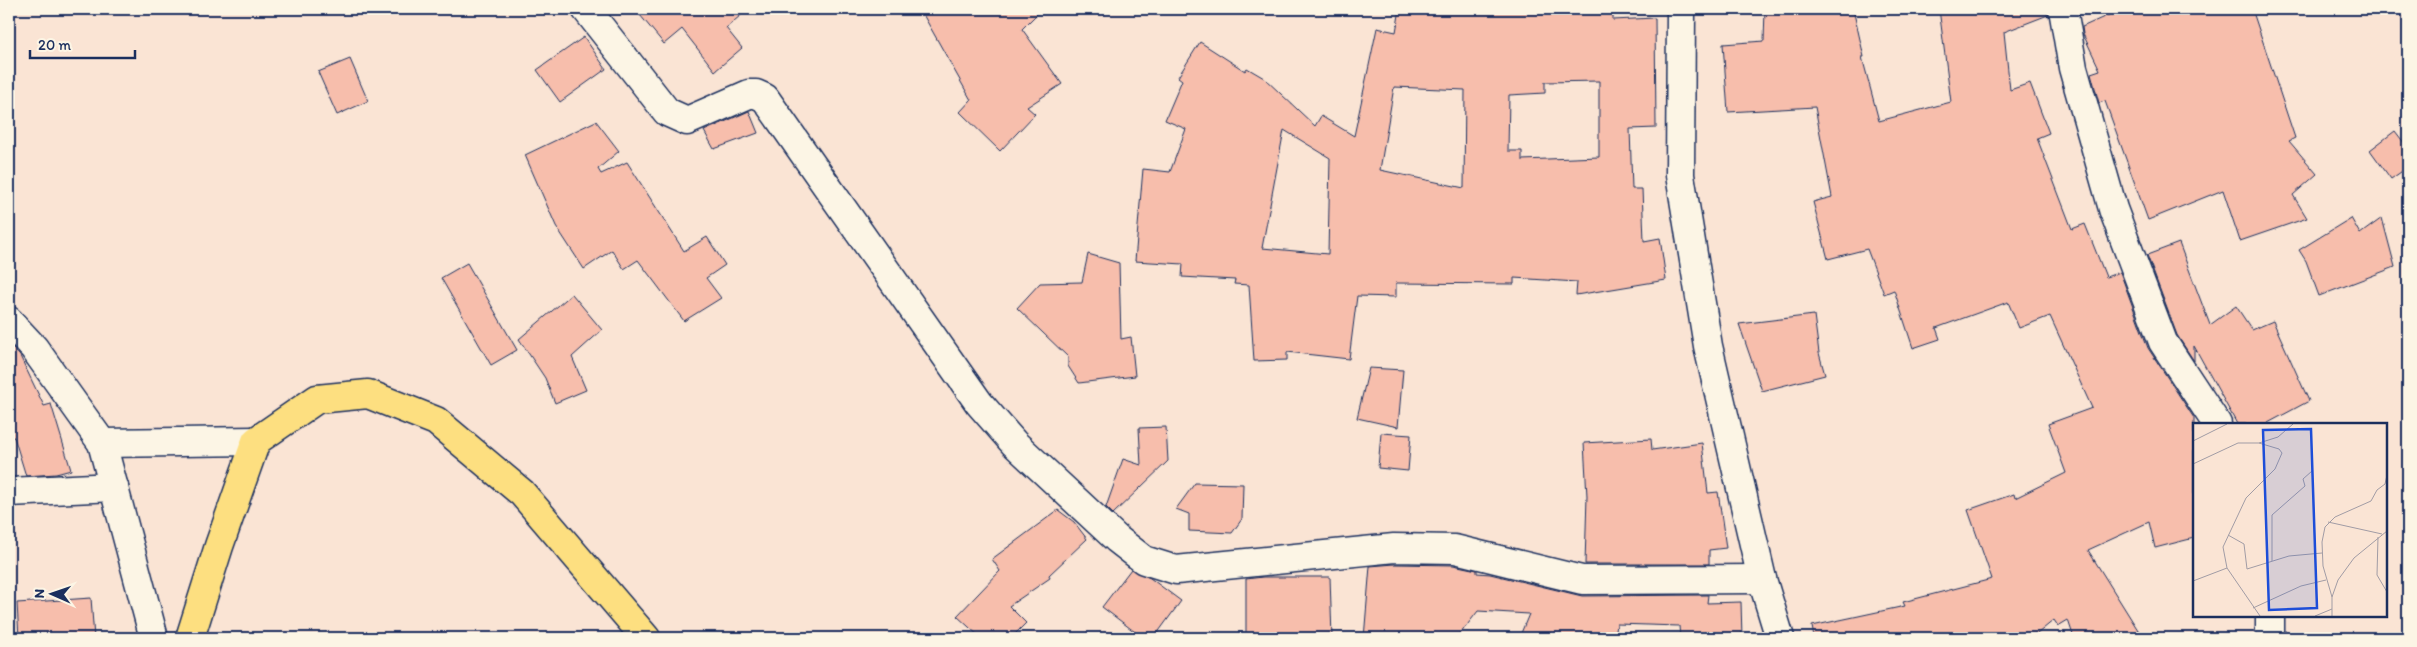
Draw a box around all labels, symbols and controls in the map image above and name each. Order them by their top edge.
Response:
scale bar [30,28,135,60]
text: 20 m [38,36,72,54]
inset map [2193,423,2387,617]
north arrow [28,570,78,620]
text: N [31,589,48,599]

